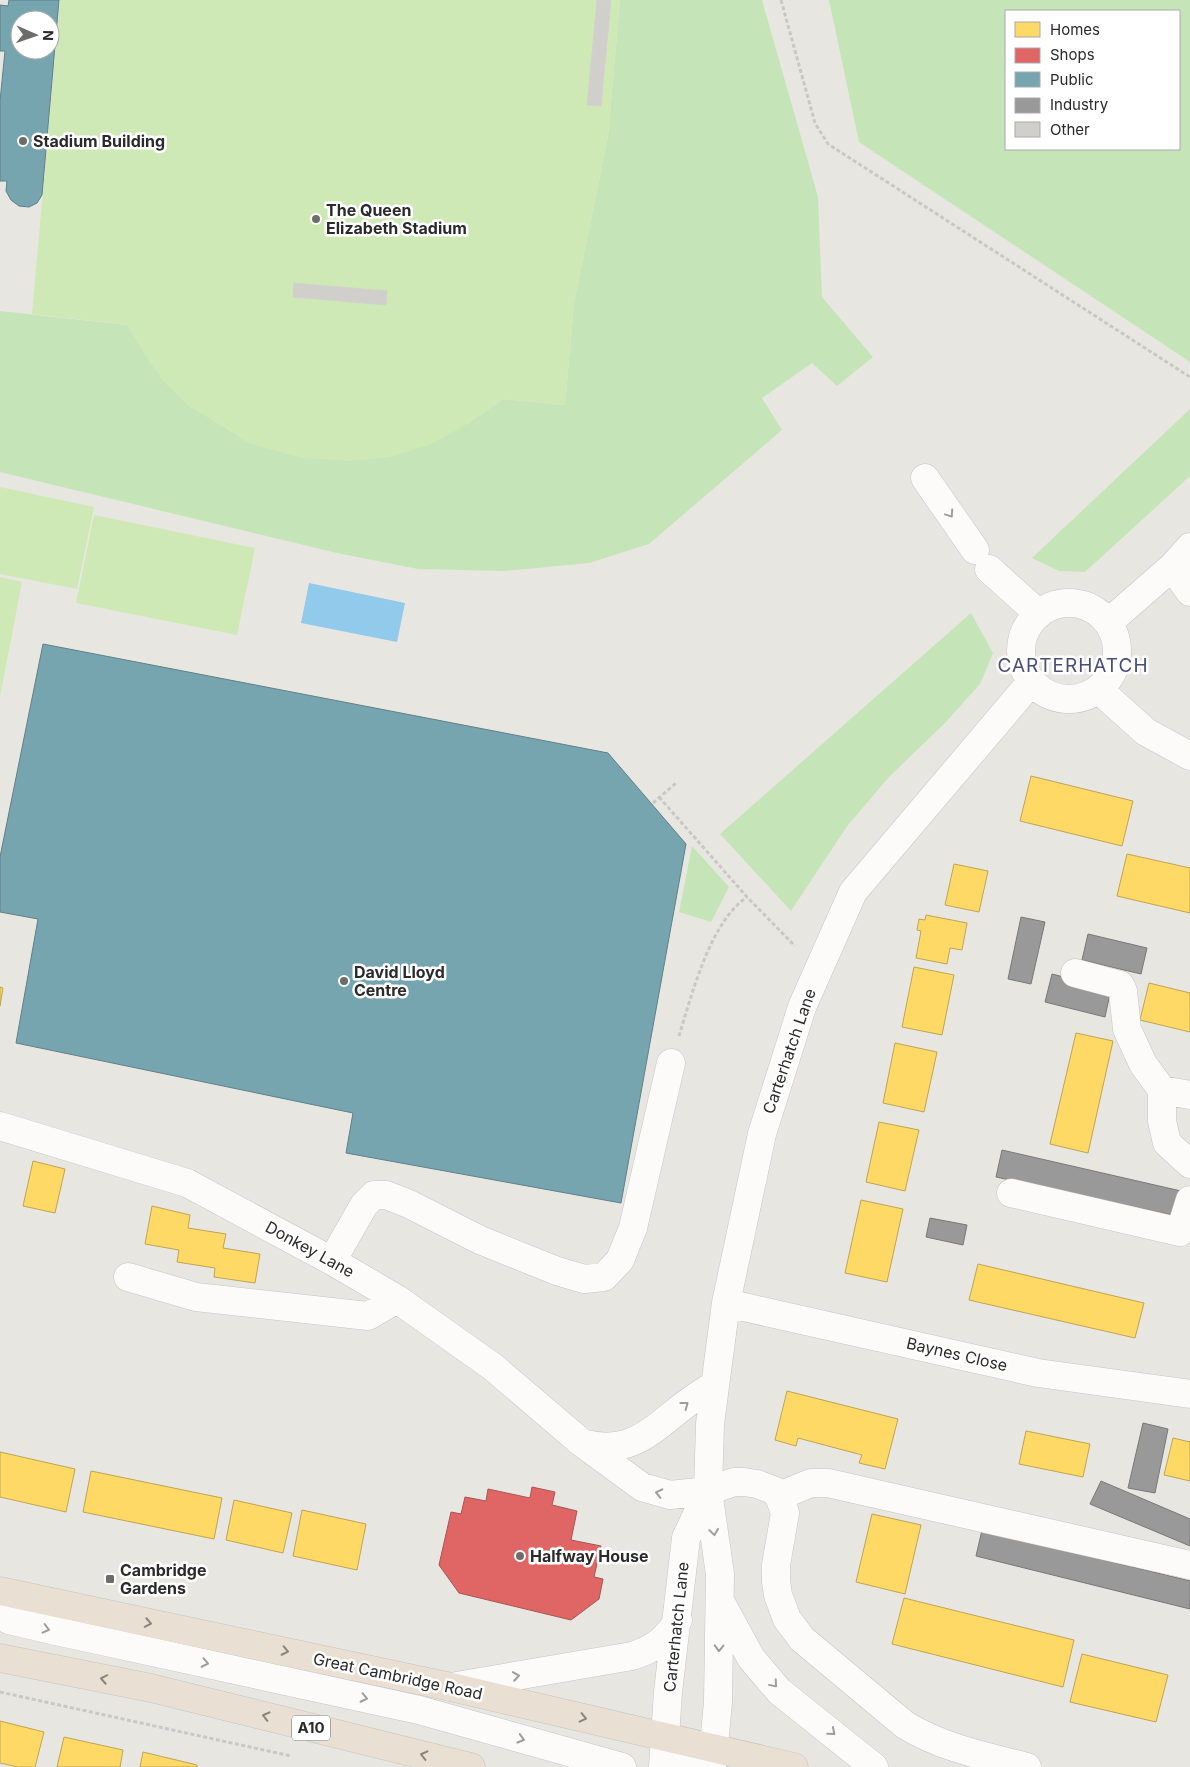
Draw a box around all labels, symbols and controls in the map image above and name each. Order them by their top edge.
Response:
north arrow [10,10,60,60]
legend [1005,10,1180,150]
text: Homes [1050,20,1100,39]
text: N [40,30,57,41]
text: Shops [1050,45,1095,64]
text: Public [1050,70,1093,89]
text: Industry [1050,95,1109,114]
text: Other [1050,120,1090,139]
place label: Stadium Building [33,131,165,151]
marker: Stadium Building [17,135,29,147]
place label: The Queen Elizabeth Stadium [326,200,467,238]
marker: The Queen Elizabeth Stadium [310,213,322,225]
one-way arrow [944,508,953,518]
district label: CARTERHATCH [997,654,1149,677]
place label: David Lloyd Centre [354,962,445,1000]
marker: David Lloyd Centre [338,975,350,987]
street label: Carterhatch Lane [758,986,820,1116]
street label: Donkey Lane [262,1216,358,1282]
street label: Baynes Close [905,1333,1009,1375]
one-way arrow [679,1402,689,1411]
one-way arrow [655,1488,664,1499]
one-way arrow [708,1528,718,1537]
place label: Halfway House [530,1546,648,1566]
marker: Halfway House [514,1550,526,1562]
place label: Cambridge Gardens [120,1560,207,1598]
street label: Carterhatch Lane [659,1561,693,1693]
marker: Cambridge Gardens [104,1573,116,1585]
one-way arrow [143,1617,152,1628]
one-way arrow [42,1623,51,1634]
one-way arrow [714,1644,724,1652]
one-way arrow [281,1645,290,1656]
street label: Great Cambridge Road [312,1648,484,1704]
one-way arrow [201,1658,210,1668]
one-way arrow [512,1671,520,1681]
one-way arrow [99,1674,108,1684]
one-way arrow [768,1679,777,1688]
one-way arrow [360,1692,369,1703]
one-way arrow [263,1712,271,1722]
one-way arrow [579,1712,588,1723]
road number: A10 [292,1716,330,1740]
one-way arrow [826,1727,835,1736]
one-way arrow [517,1734,525,1744]
one-way arrow [419,1750,428,1761]

